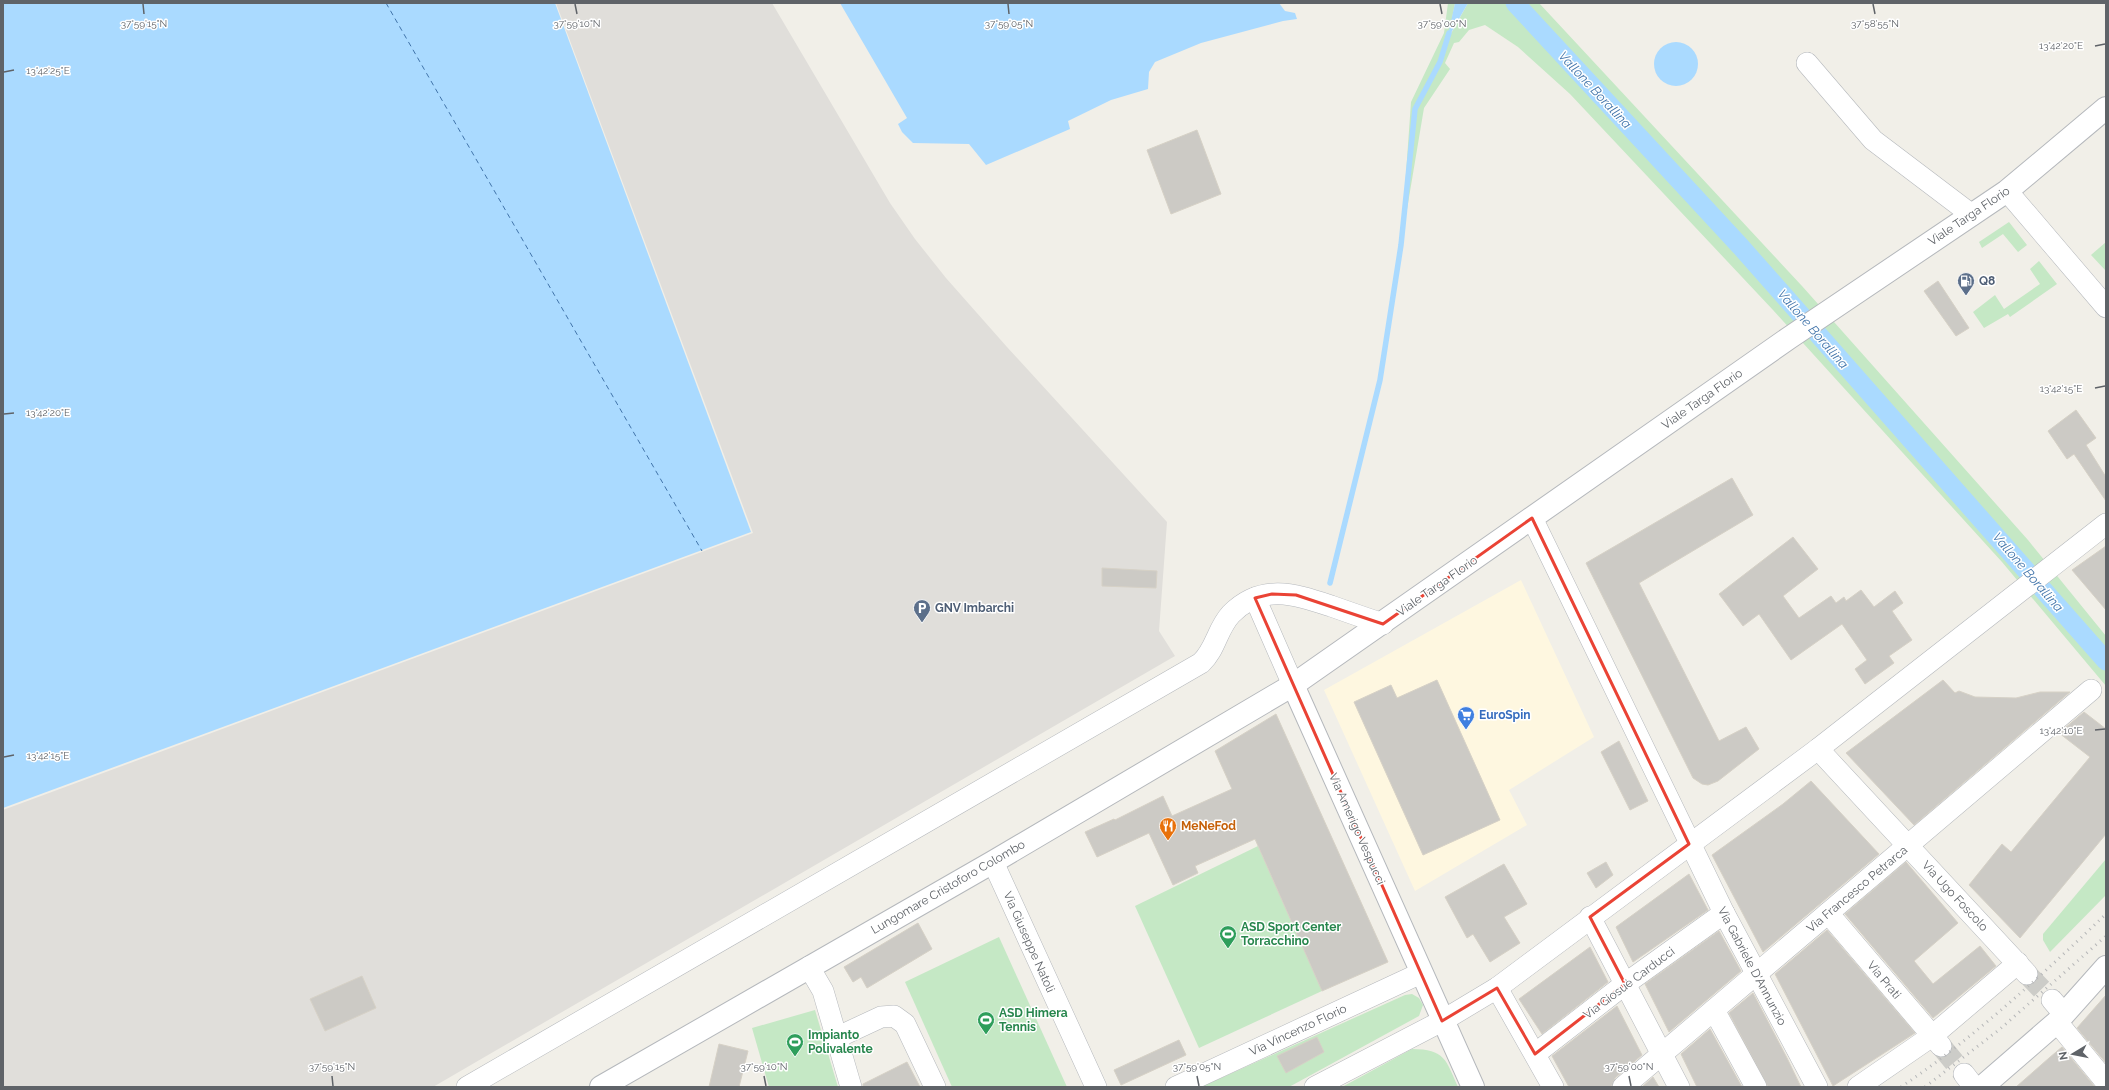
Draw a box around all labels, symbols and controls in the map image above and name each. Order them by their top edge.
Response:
text: 37°59'15"N [121,18,167,29]
text: 37°59'10"N [553,18,601,29]
text: 37°59'05"N [985,18,1033,29]
text: 37°59'00"N [1418,18,1467,29]
text: 37°58'55"N [1851,18,1899,29]
text: 13°42'20"E [2039,40,2083,51]
water label: Vallone Borallina [1556,48,1635,132]
text: 13°42'25"E [26,65,70,76]
street label: Viale Targa Florio [1926,184,2012,248]
fuel station icon: Q8 [1956,271,1976,296]
place label: Q8 [1979,274,1995,288]
water label: Vallone Borallina [1775,286,1852,372]
street label: Viale Targa Florio [1659,366,1745,432]
text: 13°42'15"E [2040,383,2082,394]
text: 13°42'20"E [26,407,70,418]
water label: Vallone Borallina [1990,529,2067,615]
street label: Viale Targa Florio [1394,553,1480,619]
parking icon: GNV Imbarchi [912,598,932,623]
place label: GNV Imbarchi [935,601,1014,615]
supermarket icon: EuroSpin [1456,705,1476,730]
place label: EuroSpin [1479,708,1531,722]
text: 13°42'10"E [2039,725,2083,736]
text: 13°42'15"E [27,750,69,761]
street label: Via Amerigo Vespucci [1326,771,1388,887]
restaurant icon: MeNeFod [1158,816,1178,841]
place label: MeNeFod [1181,819,1236,833]
street label: Lungomare Cristoforo Colombo [868,837,1028,937]
street label: Via Francesco Petrarca [1804,843,1910,935]
street label: Via Ugo Foscolo [1919,858,1991,934]
street label: Via Giuseppe Natoli [1000,889,1058,995]
street label: Via Gabriele D'Annunzio [1715,904,1789,1028]
place label: ASD Sport Center Torracchino [1241,920,1341,948]
sports icon: ASD Sport Center Torracchino [1218,924,1238,949]
street label: Via Giosuè Carducci [1581,944,1677,1022]
street label: Via Prati [1864,958,1904,1002]
street label: Via Vincenzo Florio [1247,1001,1349,1059]
place label: ASD Himera Tennis [999,1006,1068,1034]
sports icon: ASD Himera Tennis [976,1010,996,1035]
place label: Impianto Polivalente [808,1028,873,1056]
sports icon: Impianto Polivalente [785,1032,805,1057]
north arrow [2053,1034,2093,1074]
text: N [2057,1050,2071,1061]
text: 37°59'15"N [309,1061,355,1072]
text: 37°59'10"N [740,1061,788,1072]
text: 37°59'05"N [1173,1061,1221,1072]
text: 37°59'00"N [1605,1061,1654,1072]

